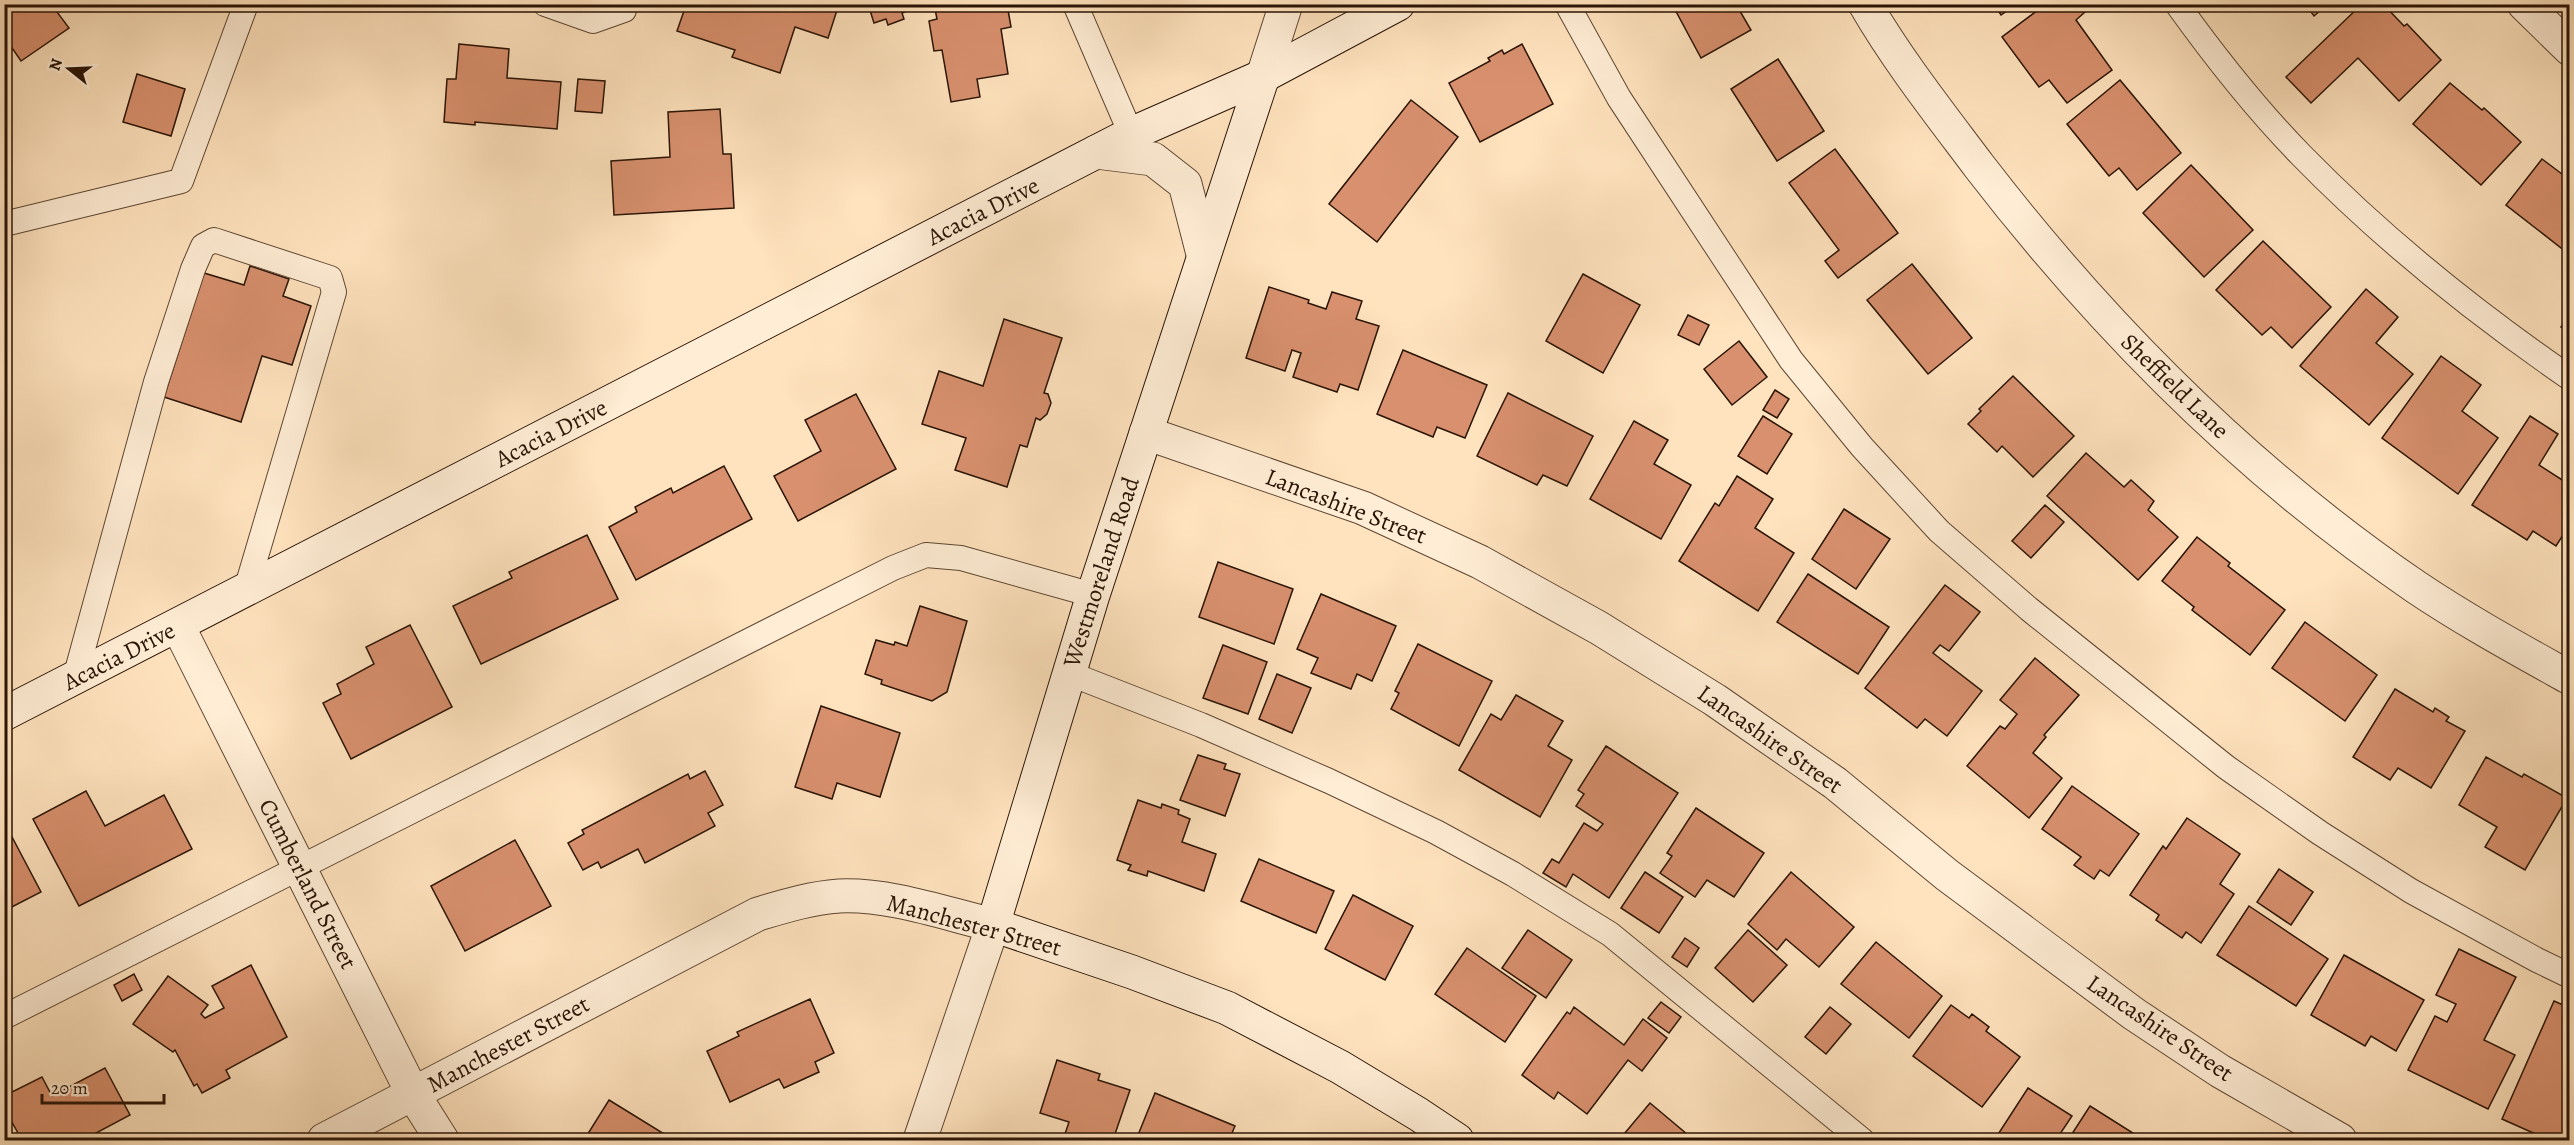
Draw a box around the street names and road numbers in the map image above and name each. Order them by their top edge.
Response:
street label: Acacia Drive [921,169,1044,253]
street label: Sheffield Lane [2114,326,2236,446]
street label: Acacia Drive [489,391,612,475]
street label: Lancashire Street [1261,461,1431,551]
street label: Westmoreland Road [1055,473,1147,672]
street label: Acacia Drive [57,614,180,698]
street label: Lancashire Street [1691,677,1849,801]
street label: Cumberland Street [251,793,365,975]
street label: Manchester Street [883,886,1065,964]
street label: Lancashire Street [2080,967,2240,1089]
street label: Manchester Street [421,988,595,1100]

